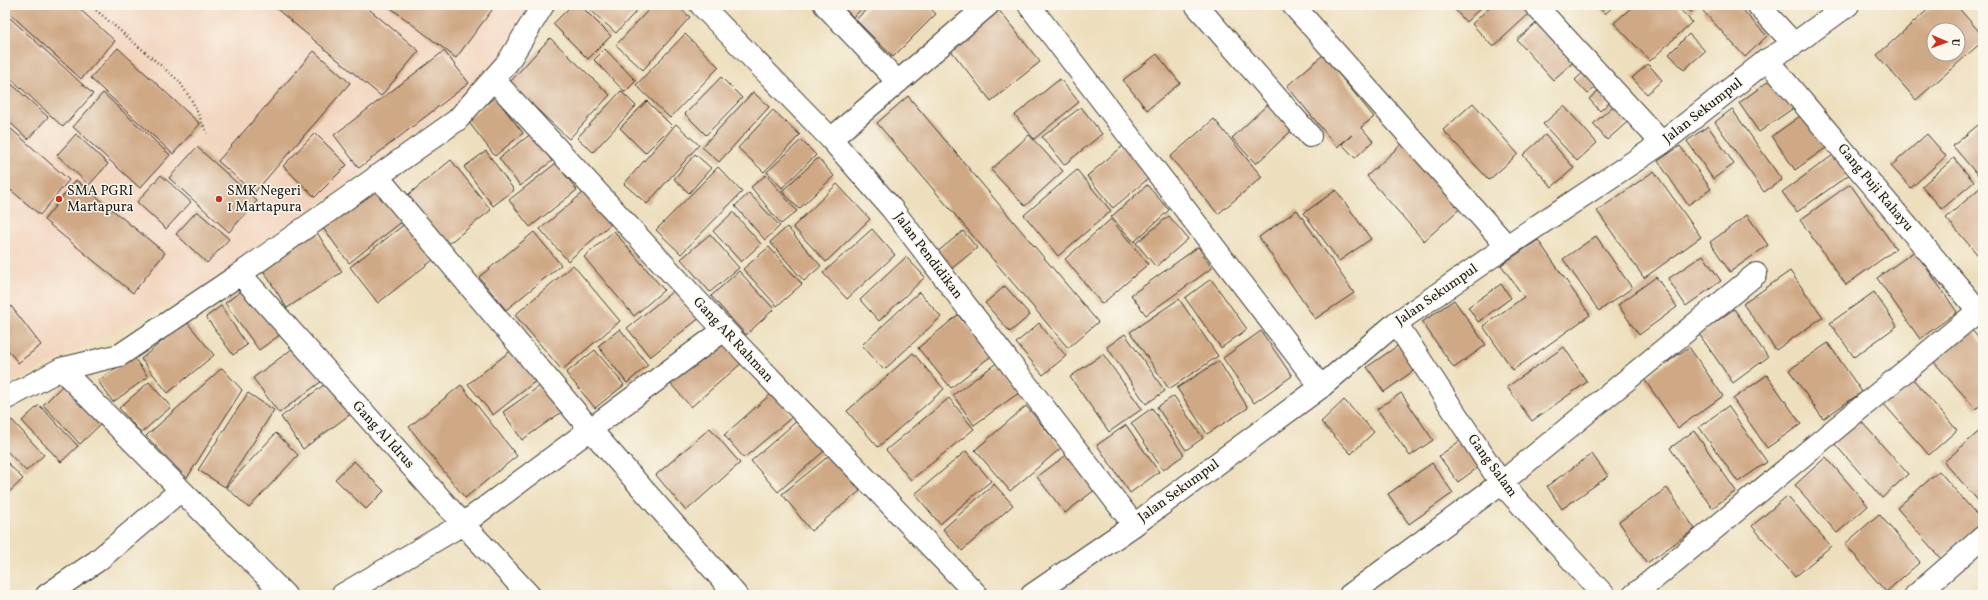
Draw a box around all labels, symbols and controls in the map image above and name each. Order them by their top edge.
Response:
north arrow [1926,22,1966,62]
text: U [1947,38,1962,47]
street label: Jalan Sekumpul [1659,74,1747,148]
street label: Gang Puji Rahayu [1833,140,1918,236]
place label: SMA PGRI Martapura [67,182,134,217]
place label: SMK Negeri 1 Martapura [227,182,302,217]
marker: SMA PGRI Martapura [54,194,64,204]
marker: SMK Negeri 1 Martapura [214,194,224,204]
street label: Jalan Pendidikan [889,209,967,303]
street label: Jalan Sekumpul [1392,260,1482,330]
street label: Gang AR Rahman [688,293,778,387]
street label: Gang Al Idrus [348,397,418,473]
street label: Gang Salam [1463,431,1521,501]
street label: Jalan Sekumpul [1134,455,1224,527]

